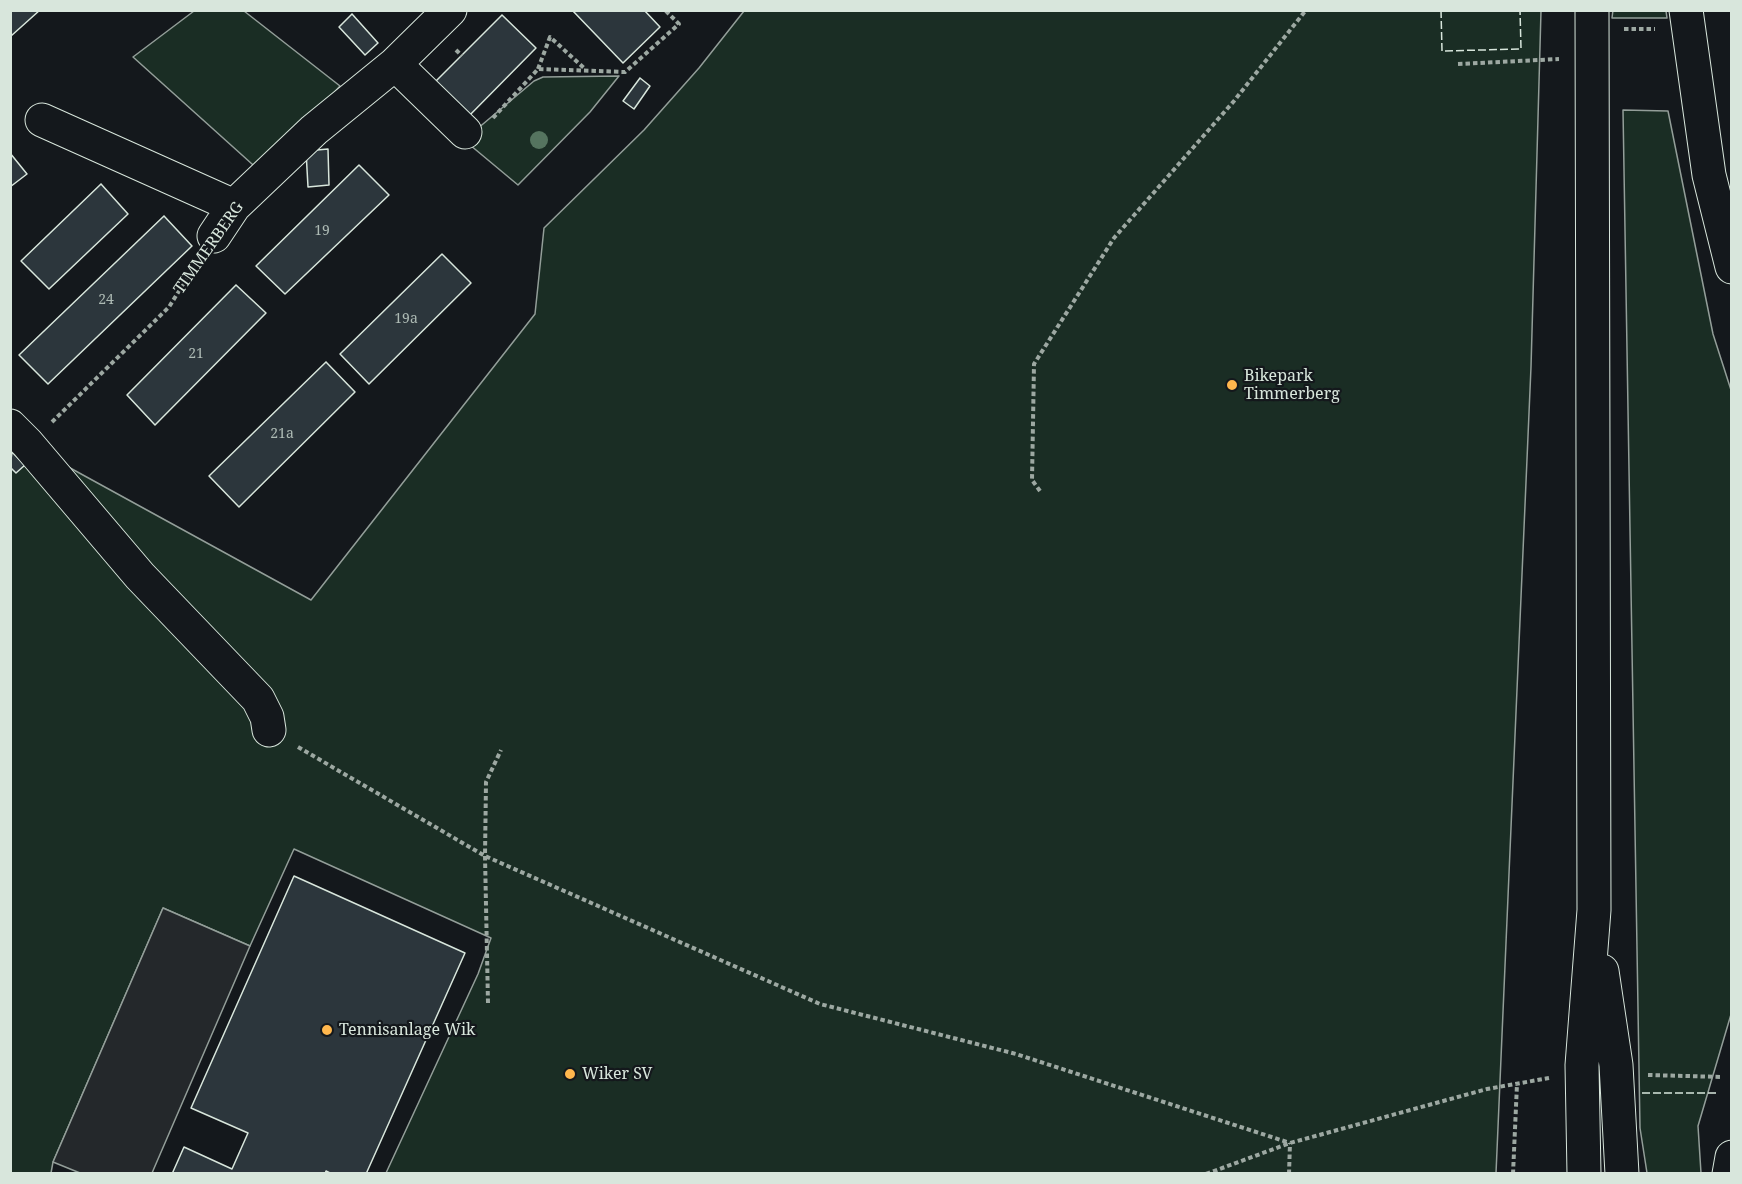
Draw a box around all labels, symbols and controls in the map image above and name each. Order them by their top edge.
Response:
street label: TIMMERBERG [170,198,248,298]
house number: 19 [314,223,330,239]
house number: 24 [98,292,114,308]
house number: 19a [394,311,418,327]
house number: 21 [188,346,204,362]
place label: Bikepark Timmerberg [1244,366,1340,404]
marker: Bikepark Timmerberg [1225,378,1239,392]
house number: 21a [270,426,294,442]
place label: Tennisanlage Wik [339,1020,475,1040]
marker: Tennisanlage Wik [320,1023,334,1037]
place label: Wiker SV [582,1064,652,1084]
marker: Wiker SV [563,1067,577,1081]

